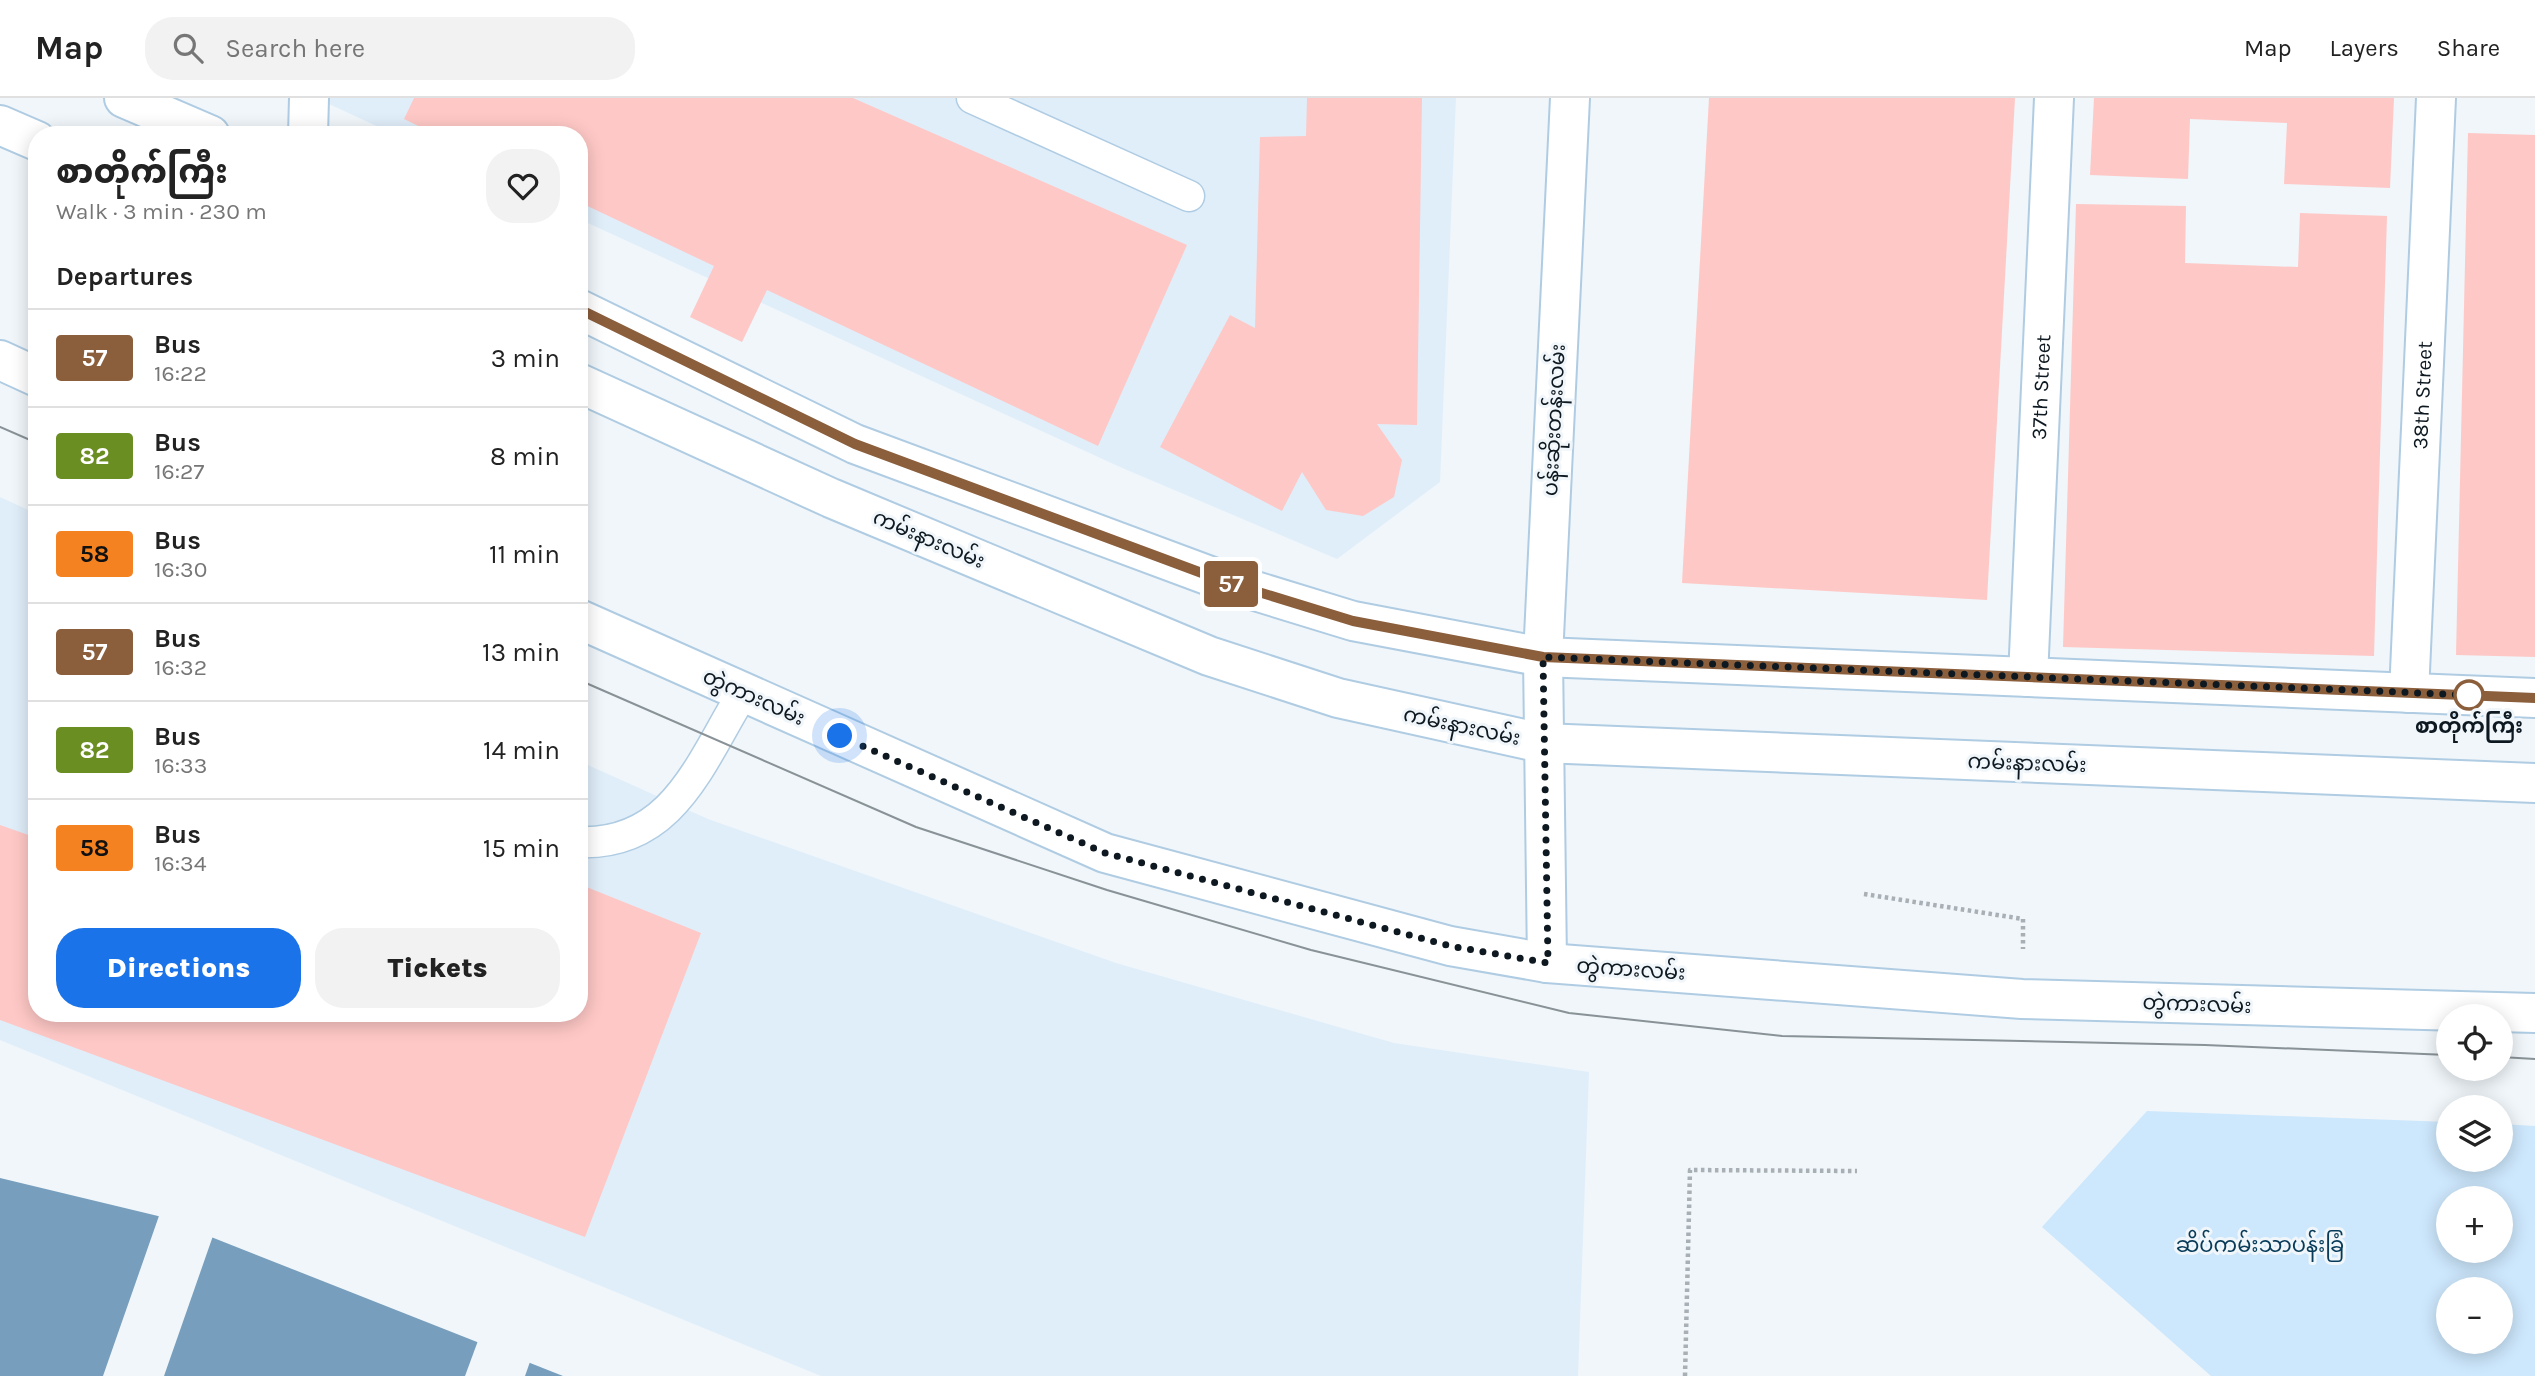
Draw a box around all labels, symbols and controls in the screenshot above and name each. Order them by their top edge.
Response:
search box [145,17,635,80]
text: Map [35,29,103,67]
icon: search [169,29,207,67]
text: Search here [225,33,365,64]
text: Map [2244,34,2292,62]
text: Layers [2330,34,2399,62]
text: Share [2437,34,2500,62]
button: heart [486,149,560,223]
text: စာတိုက်ကြီး [56,153,228,191]
text: Walk · 3 min · 230 m [56,198,267,225]
text: Departures [56,261,193,292]
text: Bus [154,329,201,360]
street label: 37th Street [2027,334,2055,441]
street label: 38th Street [2408,340,2437,450]
text: 3 min [491,343,560,374]
street label: ပန်းဆိုးတန်းလမ်း [1534,343,1575,497]
text: 57 [82,344,107,372]
text: 16:22 [154,360,207,387]
text: Bus [154,427,201,458]
text: 8 min [490,441,560,472]
text: 82 [79,442,110,470]
text: 16:27 [154,458,204,485]
street label: ကမ်းနားလမ်း [868,501,990,578]
text: Bus [154,525,201,556]
text: 11 min [489,539,560,570]
text: 58 [80,540,109,568]
text: 16:30 [154,556,207,583]
line badge: 57 [1200,561,1262,607]
text: 57 [1218,570,1244,598]
text: Bus [154,623,201,654]
text: 13 min [482,637,560,668]
text: 57 [82,638,107,666]
text: 16:32 [154,654,207,681]
street label: တွဲကားလမ်း [698,660,810,734]
marker: စာတိုက်ကြီး [2454,680,2484,710]
street label: ကမ်းနားလမ်း [1400,698,1524,755]
place label: စာတိုက်ကြီး [2415,710,2523,743]
your location [822,718,857,753]
text: Bus [154,721,201,752]
text: 14 min [483,735,560,766]
text: 82 [79,736,110,764]
street label: ကမ်းနားလမ်း [1967,745,2087,782]
text: 16:33 [154,752,207,779]
text: Bus [154,819,201,850]
text: 15 min [483,833,560,864]
text: 58 [80,834,109,862]
text: 16:34 [154,850,207,877]
button: Directions [56,928,301,1008]
button: Tickets [315,928,560,1008]
street label: တွဲကားလမ်း [1575,949,1687,989]
street label: တွဲကားလမ်း [2142,986,2252,1022]
map controls [2436,1004,2513,1354]
button: locate [2436,1004,2513,1081]
button: layers [2436,1095,2513,1172]
button: + [2436,1186,2513,1263]
park label: ဆိပ်ကမ်းသာပန်းခြံ [2176,1229,2344,1262]
button: − [2436,1277,2513,1354]

